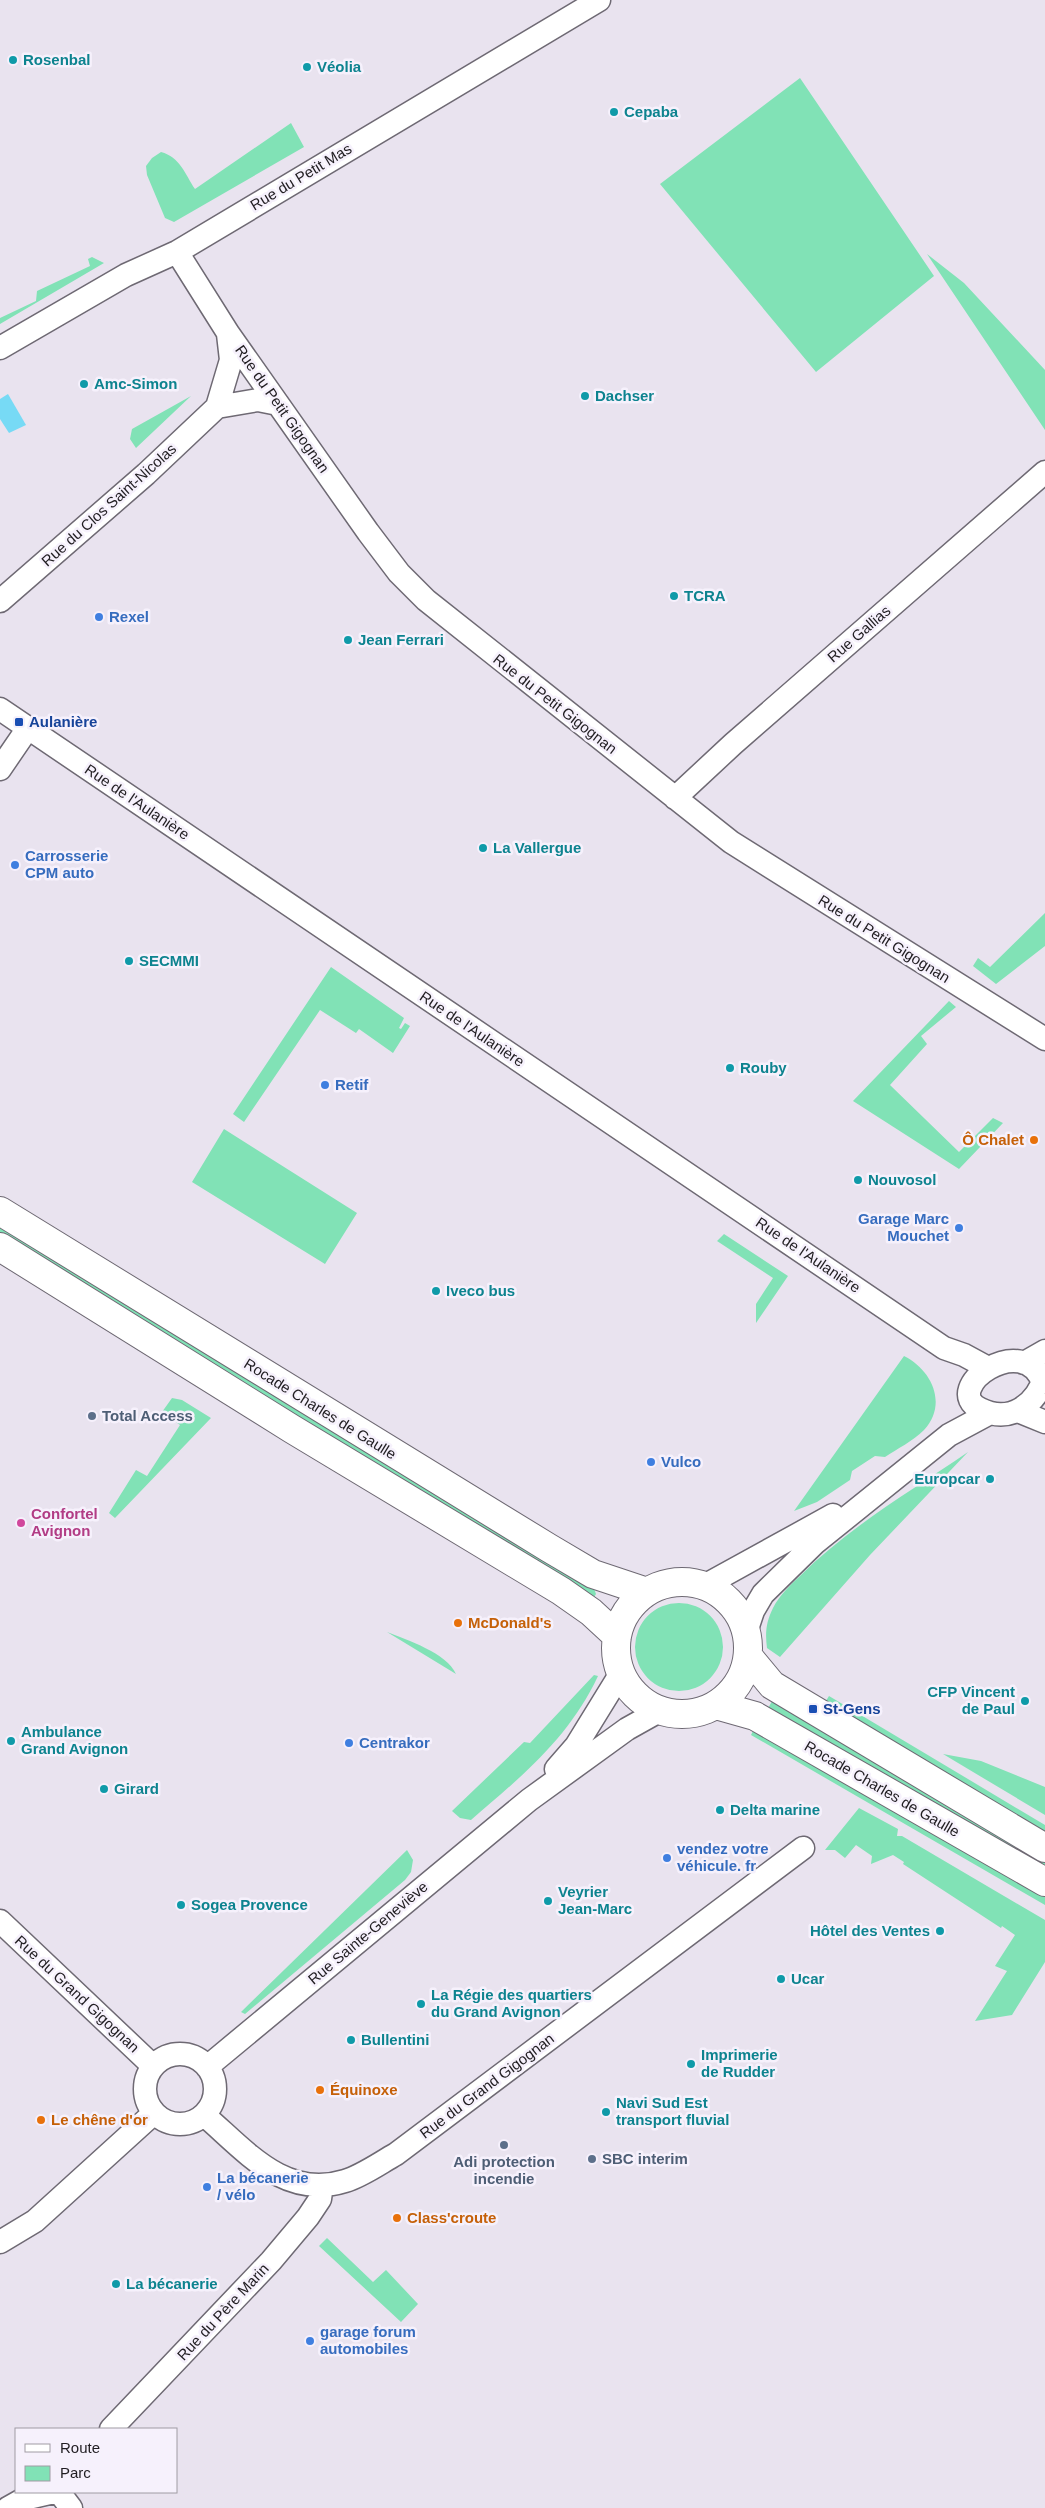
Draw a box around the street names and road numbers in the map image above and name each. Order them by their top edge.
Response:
street label: Rue du Petit Mas [247,140,354,213]
street label: Rue du Petit Gigognan [232,342,333,476]
street label: Rue du Clos Saint-Nicolas [38,440,179,570]
street label: Rue Gallias [824,602,894,665]
street label: Rue du Petit Gigognan [490,650,620,757]
street label: Rue de l'Aulanière [82,760,193,843]
street label: Rue du Petit Gigognan [815,891,953,986]
street label: Rue de l'Aulanière [417,987,528,1070]
street label: Rue de l'Aulanière [753,1213,864,1296]
street label: Rocade Charles de Gaulle [241,1355,399,1462]
street label: Rocade Charles de Gaulle [802,1737,963,1840]
street label: Rue Sainte-Geneviève [304,1878,431,1988]
street label: Rue du Grand Gigognan [12,1932,143,2056]
street label: Rue du Grand Gigognan [416,2030,557,2142]
street label: Rue du Père Marin [173,2260,272,2363]

